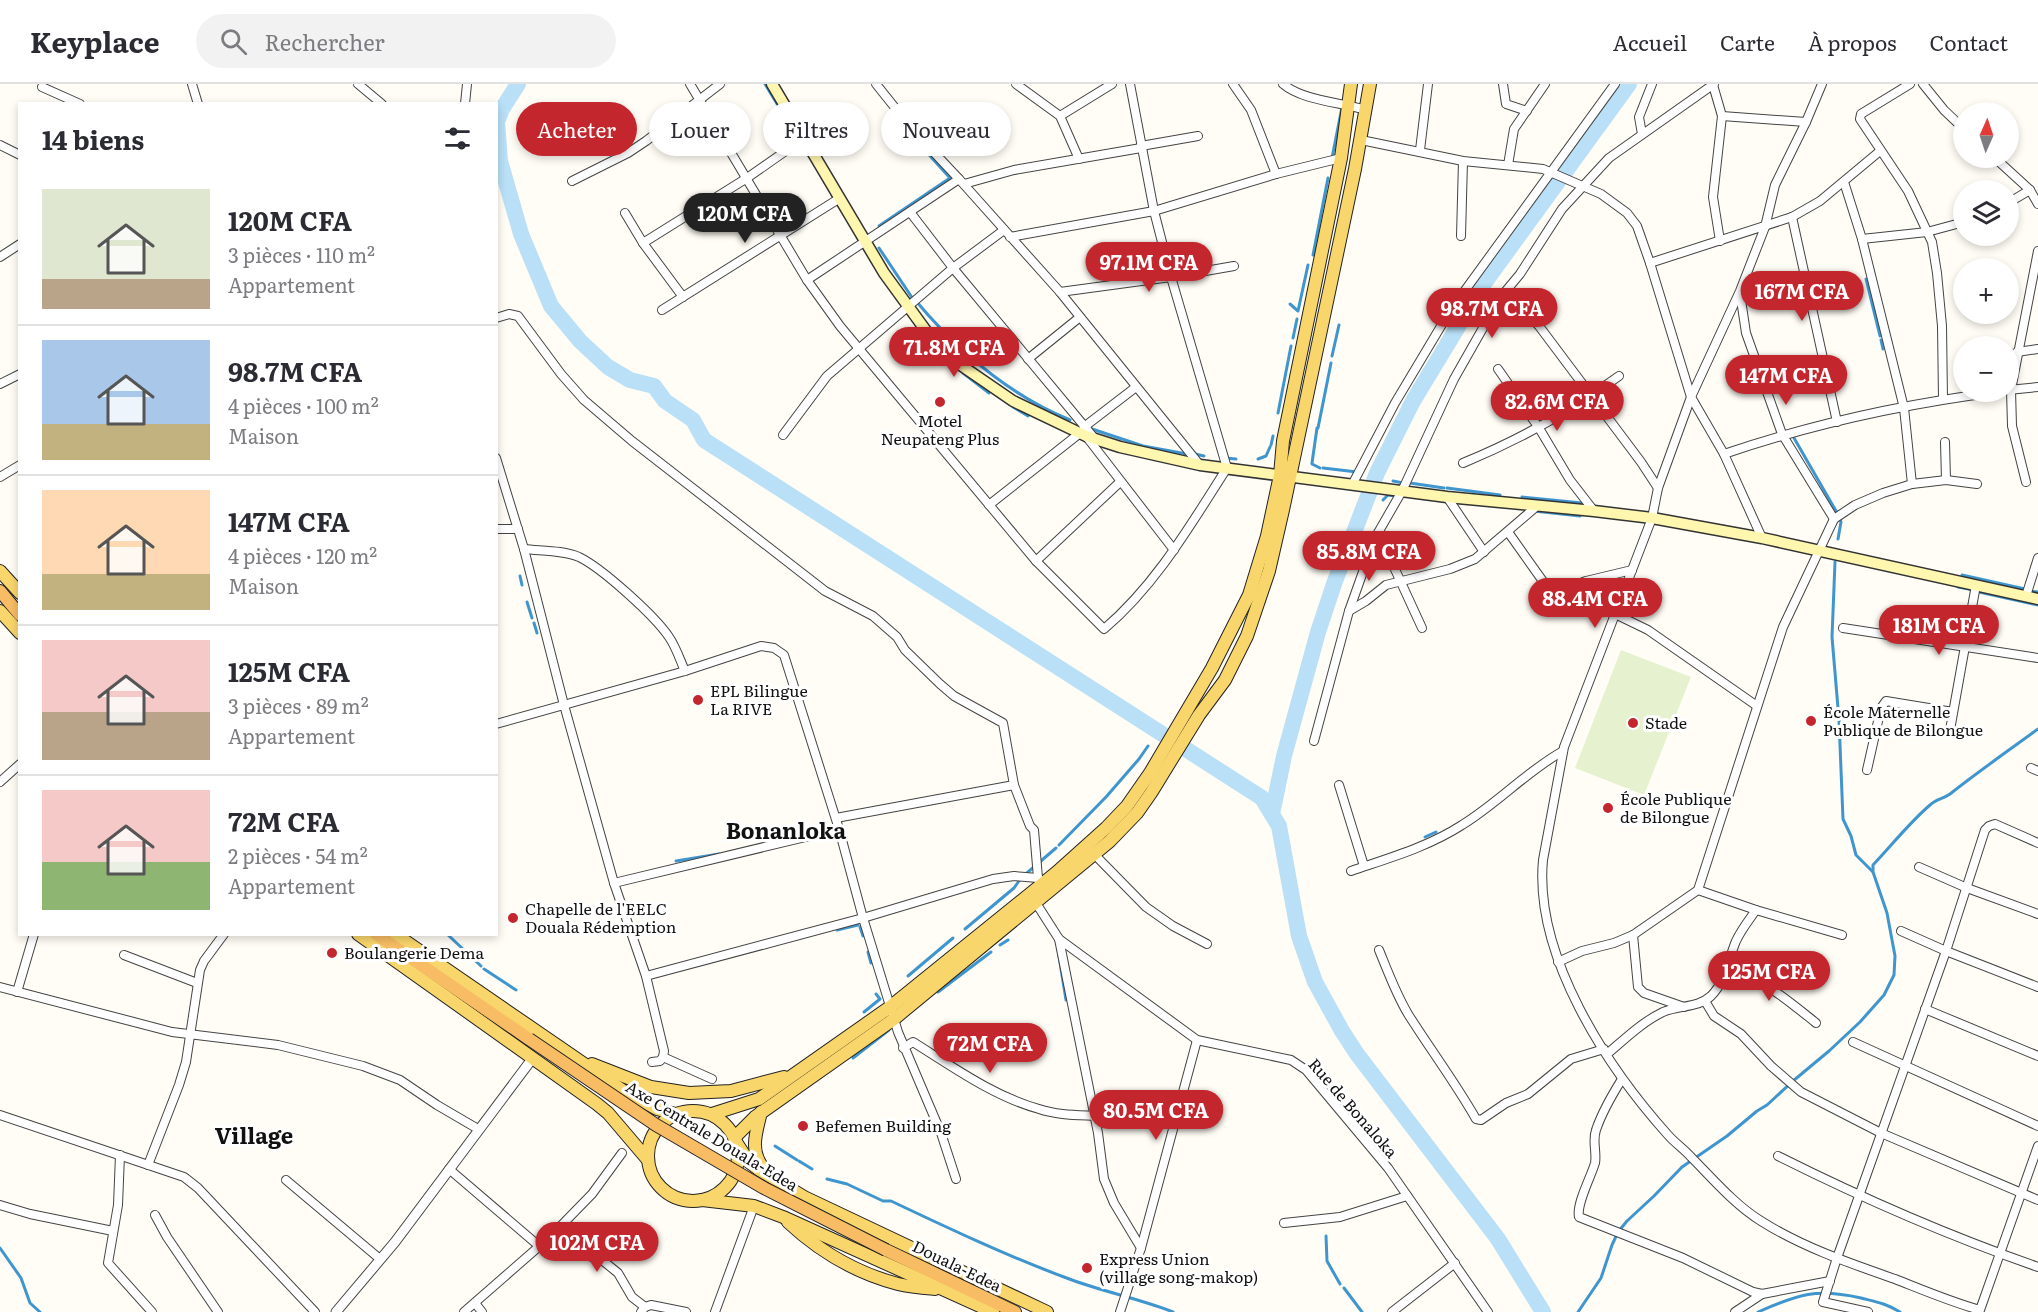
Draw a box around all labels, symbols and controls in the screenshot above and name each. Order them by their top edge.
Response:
search box [196,14,616,68]
text: Keyplace [30,20,160,62]
icon: search [217,25,250,58]
text: Rechercher [265,25,385,58]
text: Accueil [1613,26,1687,57]
text: Carte [1720,26,1775,57]
text: À propos [1808,26,1897,57]
text: Contact [1930,26,2008,57]
chip: Acheter [516,102,637,156]
chip: Louer [649,102,751,156]
chip: Filtres [763,102,869,156]
chip: Nouveau [881,102,1011,156]
north arrow [1953,102,2019,168]
map controls [1953,102,2019,402]
text: 14 biens [42,119,144,158]
icon: filters [441,122,474,155]
button: layers [1953,180,2019,246]
pin: 120M CFA [683,193,807,244]
text: 120M CFA [697,197,793,227]
text: 120M CFA [228,200,352,239]
icon: home [90,213,162,285]
text: 3 pièces · 110 m² [228,239,375,269]
pin: 97.1M CFA [1080,242,1218,293]
text: 97.1M CFA [1100,246,1198,276]
button: + [1953,258,2019,324]
text: Appartement [228,269,355,299]
pin: 167M CFA [1740,271,1864,322]
text: 167M CFA [1755,275,1849,305]
pin: 98.7M CFA [1423,288,1561,339]
text: 98.7M CFA [1440,292,1544,322]
pin: 71.8M CFA [885,327,1023,378]
text: 71.8M CFA [903,331,1005,361]
button: − [1953,336,2019,402]
text: 98.7M CFA [228,351,362,390]
pin: 147M CFA [1724,355,1848,406]
text: 147M CFA [1739,359,1833,389]
icon: home [90,364,162,436]
pin: 82.6M CFA [1488,381,1626,432]
text: 82.6M CFA [1505,385,1609,415]
text: 4 pièces · 100 m² [228,390,379,420]
marker: Motel Neupateng Plus [933,395,947,409]
place label: Motel Neupateng Plus [881,408,999,450]
text: Maison [228,420,299,450]
text: 147M CFA [228,501,350,540]
icon: home [90,514,162,586]
pin: 85.8M CFA [1300,531,1438,582]
text: 85.8M CFA [1317,535,1421,565]
text: 4 pièces · 120 m² [228,540,377,570]
text: Maison [228,570,299,600]
pin: 88.4M CFA [1526,578,1664,629]
text: 88.4M CFA [1542,582,1648,612]
pin: 181M CFA [1877,605,2001,656]
text: 181M CFA [1893,609,1985,639]
text: 125M CFA [228,651,350,690]
icon: home [90,664,162,736]
place label: EPL Bilingue La RIVE [710,678,808,720]
text: 3 pièces · 89 m² [228,690,369,720]
marker: EPL Bilingue La RIVE [691,693,705,707]
place label: École Maternelle Publique de Bilongue [1823,699,1983,741]
place label: Stade [1645,710,1687,734]
marker: École Maternelle Publique de Bilongue [1804,714,1818,728]
marker: Stade [1626,716,1640,730]
text: Appartement [228,720,355,750]
place label: École Publique de Bilongue [1620,786,1731,828]
text: 72M CFA [228,801,340,840]
marker: École Publique de Bilongue [1601,801,1615,815]
district label: Bonanloka [726,813,847,846]
icon: home [90,814,162,886]
text: 2 pièces · 54 m² [228,840,368,870]
text: Appartement [228,870,355,900]
place label: Chapelle de l'EELC Douala Rédemption [525,896,677,938]
marker: Chapelle de l'EELC Douala Rédemption [506,911,520,925]
place label: Boulangerie Dema [344,940,484,964]
marker: Boulangerie Dema [325,946,339,960]
pin: 125M CFA [1707,951,1831,1002]
text: 125M CFA [1722,955,1816,985]
pin: 72M CFA [935,1023,1045,1074]
text: 72M CFA [947,1027,1033,1057]
street label: Rue de Bonaloka [1304,1052,1404,1163]
street label: Axe Centrale Douala-Edea [622,1074,804,1196]
pin: 80.5M CFA [1087,1090,1225,1141]
text: 80.5M CFA [1103,1094,1209,1124]
place label: Befemen Building [815,1113,951,1137]
district label: Village [215,1118,293,1151]
marker: Befemen Building [796,1119,810,1133]
pin: 102M CFA [535,1222,659,1273]
text: 102M CFA [550,1226,645,1256]
street label: Douala-Edea [909,1233,1006,1297]
place label: Express Union (village song-makop) [1099,1246,1258,1288]
marker: Express Union (village song-makop) [1080,1261,1094,1275]

